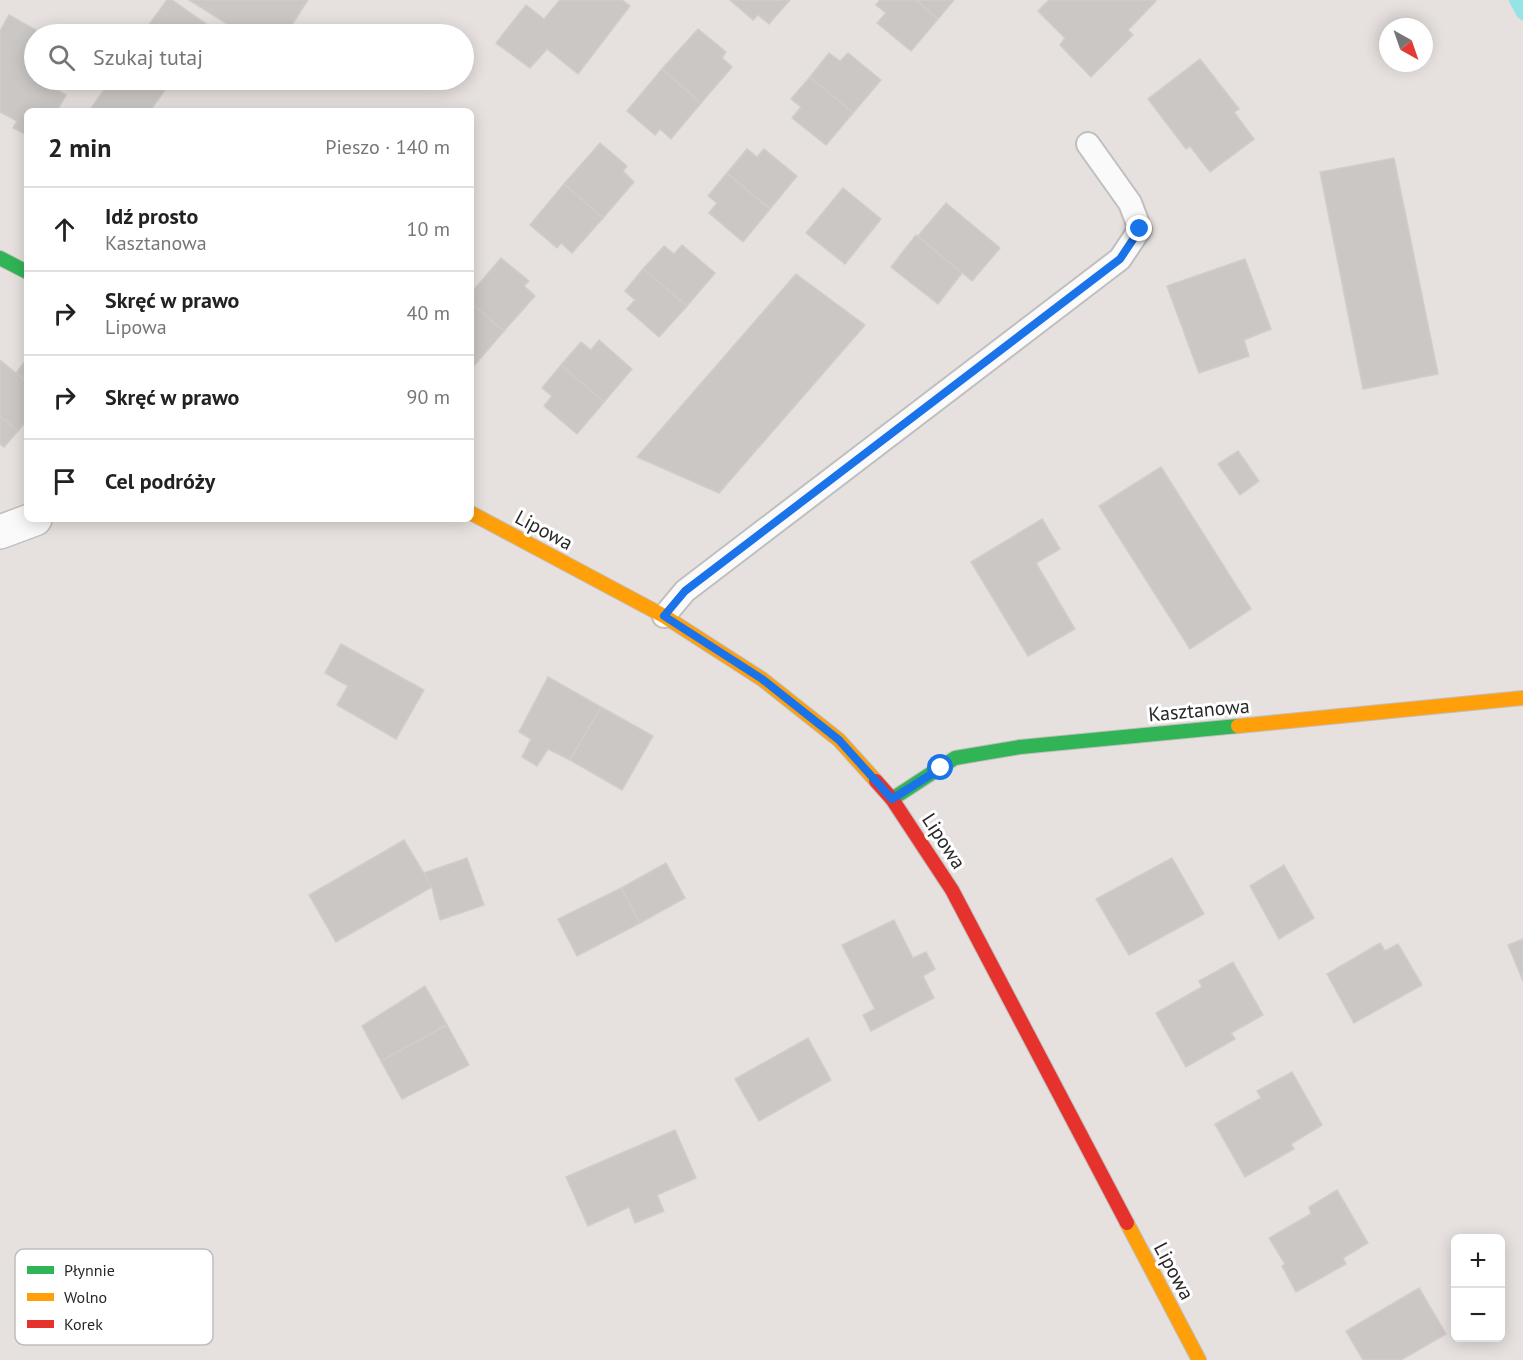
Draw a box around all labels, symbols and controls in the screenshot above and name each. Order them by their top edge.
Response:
north arrow [1379,18,1433,72]
search box [24,24,474,90]
icon: search [45,41,78,74]
text: Szukaj tutaj [93,43,203,71]
text: 2 min [48,131,111,164]
text: Pieszo · 140 m [325,134,450,160]
text: Idź prosto [105,202,198,230]
icon: ahead [48,213,81,246]
route end [1126,215,1152,241]
text: 10 m [407,216,450,242]
text: Kasztanowa [105,230,207,256]
text: Skręć w prawo [105,286,239,314]
icon: right [48,297,81,330]
text: 40 m [407,300,450,326]
text: Lipowa [105,314,167,340]
icon: right [48,381,81,414]
text: Skręć w prawo [105,383,239,411]
text: 90 m [407,384,450,410]
icon: arrive [48,465,81,498]
text: Cel podróży [105,467,215,495]
street label: Lipowa [511,504,577,556]
street label: Kasztanowa [1147,693,1251,727]
route start [927,754,953,780]
street label: Lipowa [916,808,972,874]
map controls [1451,1234,1505,1342]
button: + [1451,1234,1505,1288]
street label: Lipowa [1148,1238,1200,1304]
legend [15,1249,213,1345]
text: Płynnie [64,1260,115,1280]
text: Wolno [64,1287,107,1307]
button: − [1451,1288,1505,1342]
text: Korek [64,1314,103,1334]

